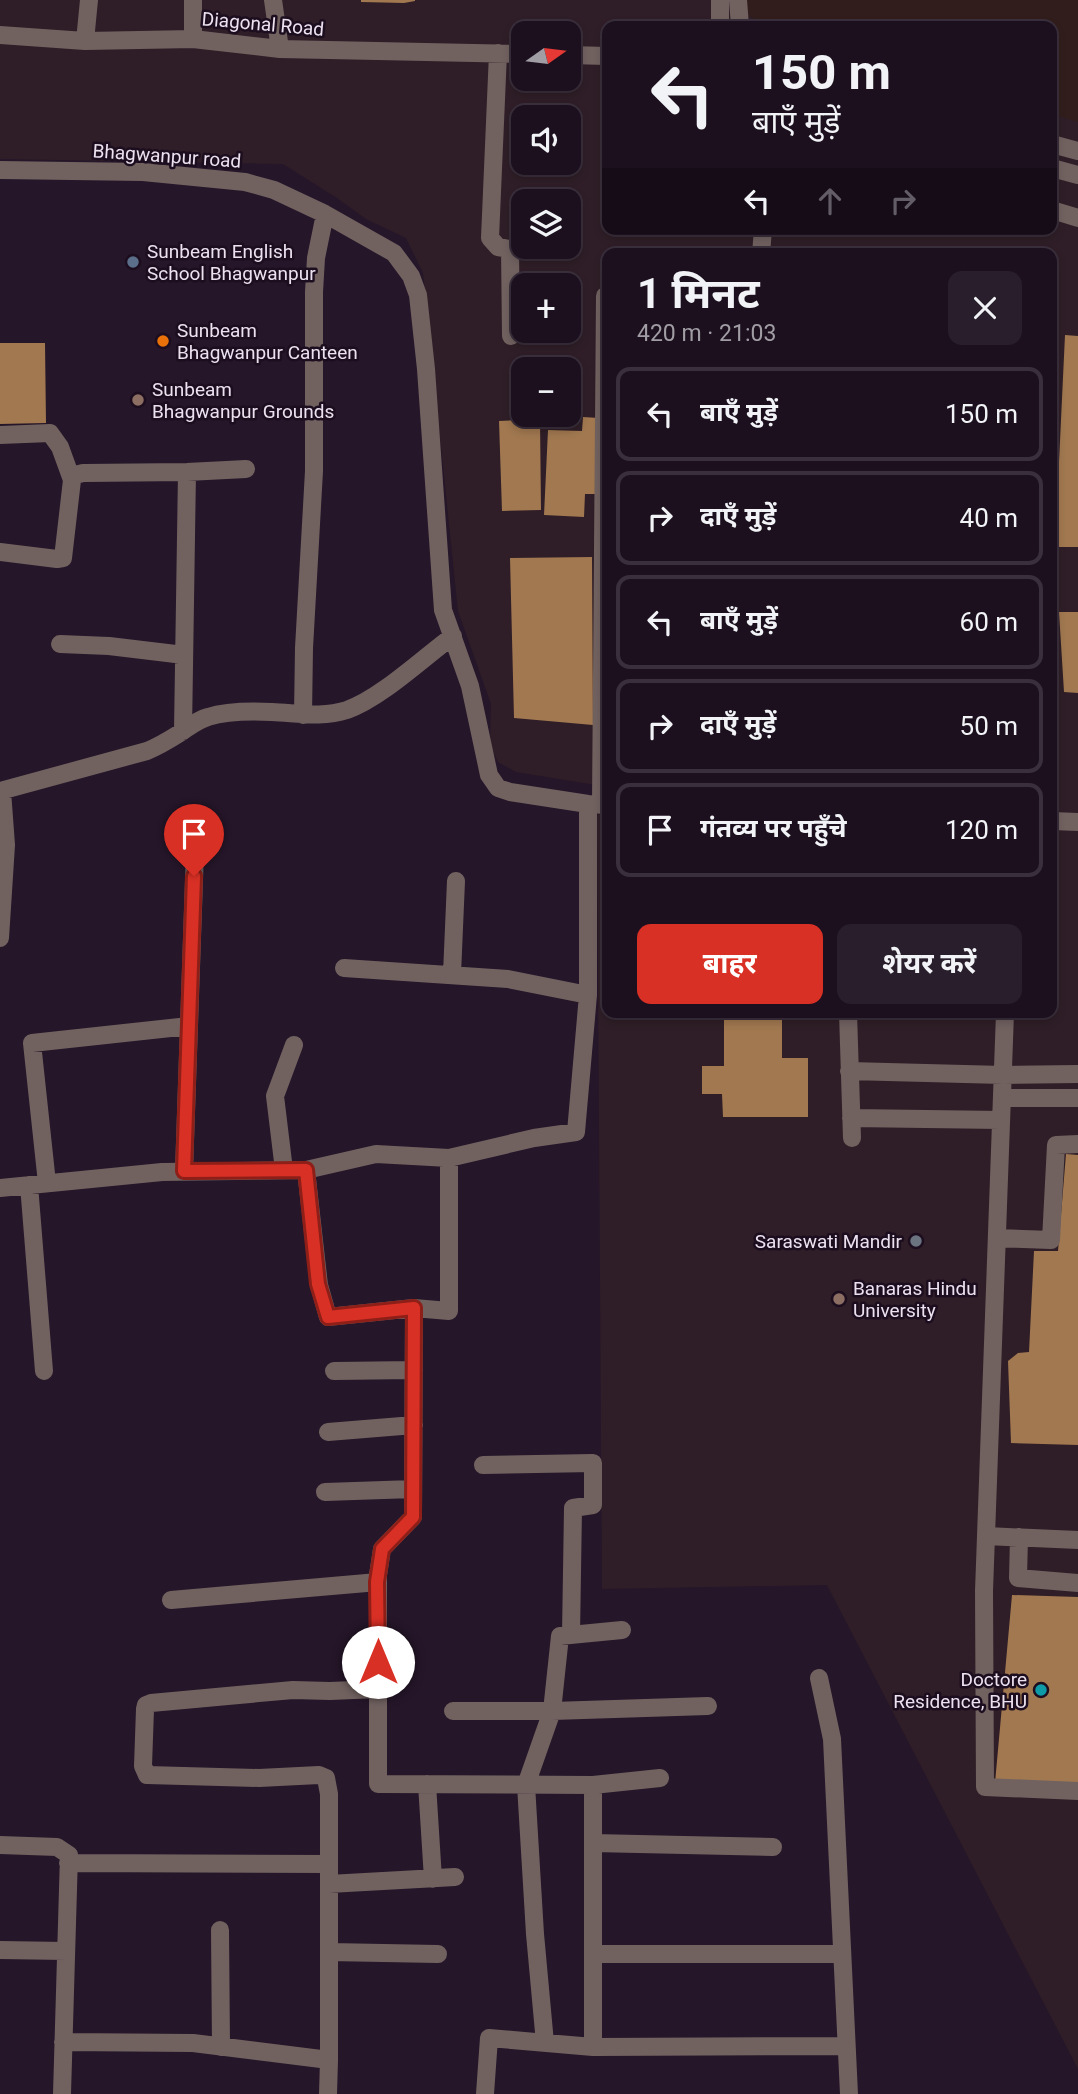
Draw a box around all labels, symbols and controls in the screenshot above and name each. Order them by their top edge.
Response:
street label: Diagonal Road [201,7,325,41]
north arrow [511,21,581,91]
map controls [511,21,581,427]
text: 150 m [752,44,891,101]
icon: left [637,49,728,140]
text: बाएँ मुड़ें [752,103,840,141]
button: sound [511,105,581,175]
street label: Bhagwanpur road [92,139,242,173]
icon: left [738,182,776,220]
icon: ahead [811,182,849,220]
icon: right [884,182,922,220]
button: layers [511,189,581,259]
place label: Sunbeam English School Bhagwanpur [147,240,316,285]
marker: Sunbeam English School Bhagwanpur [125,254,141,270]
text: 1 मिनट [637,269,760,318]
button: close [948,271,1022,345]
button: + [511,273,581,343]
place label: Sunbeam Bhagwanpur Canteen [177,319,358,364]
text: 420 m · 21:03 [637,320,776,347]
marker: Sunbeam Bhagwanpur Canteen [155,333,171,349]
button: − [511,357,581,427]
place label: Sunbeam Bhagwanpur Grounds [152,378,334,423]
marker: Sunbeam Bhagwanpur Grounds [130,392,146,408]
icon: left [641,395,679,433]
text: बाएँ मुड़ें [700,397,778,427]
text: 150 m [945,399,1018,429]
icon: right [641,499,679,537]
text: दाएँ मुड़ें [700,501,776,531]
text: 40 m [960,503,1018,533]
icon: left [641,603,679,641]
text: बाएँ मुड़ें [700,605,778,635]
text: 60 m [960,607,1018,637]
icon: right [641,707,679,745]
text: दाएँ मुड़ें [700,709,776,739]
text: 50 m [960,711,1018,741]
pin [164,804,224,876]
icon: arrive [641,811,679,849]
text: गंतव्य पर पहुँचे [700,813,847,843]
icon: arrive [175,815,213,853]
text: 120 m [945,815,1018,845]
button: बाहर [637,924,823,1004]
button: शेयर करें [837,924,1022,1004]
place label: Saraswati Mandir [755,1230,903,1253]
marker: Saraswati Mandir [908,1233,924,1249]
place label: Banaras Hindu University [853,1277,977,1322]
marker: Banaras Hindu University [831,1291,847,1307]
position arrow [341,1625,415,1699]
place label: Doctore Residence, BHU [893,1668,1027,1713]
marker: Doctore Residence, BHU [1033,1682,1049,1698]

